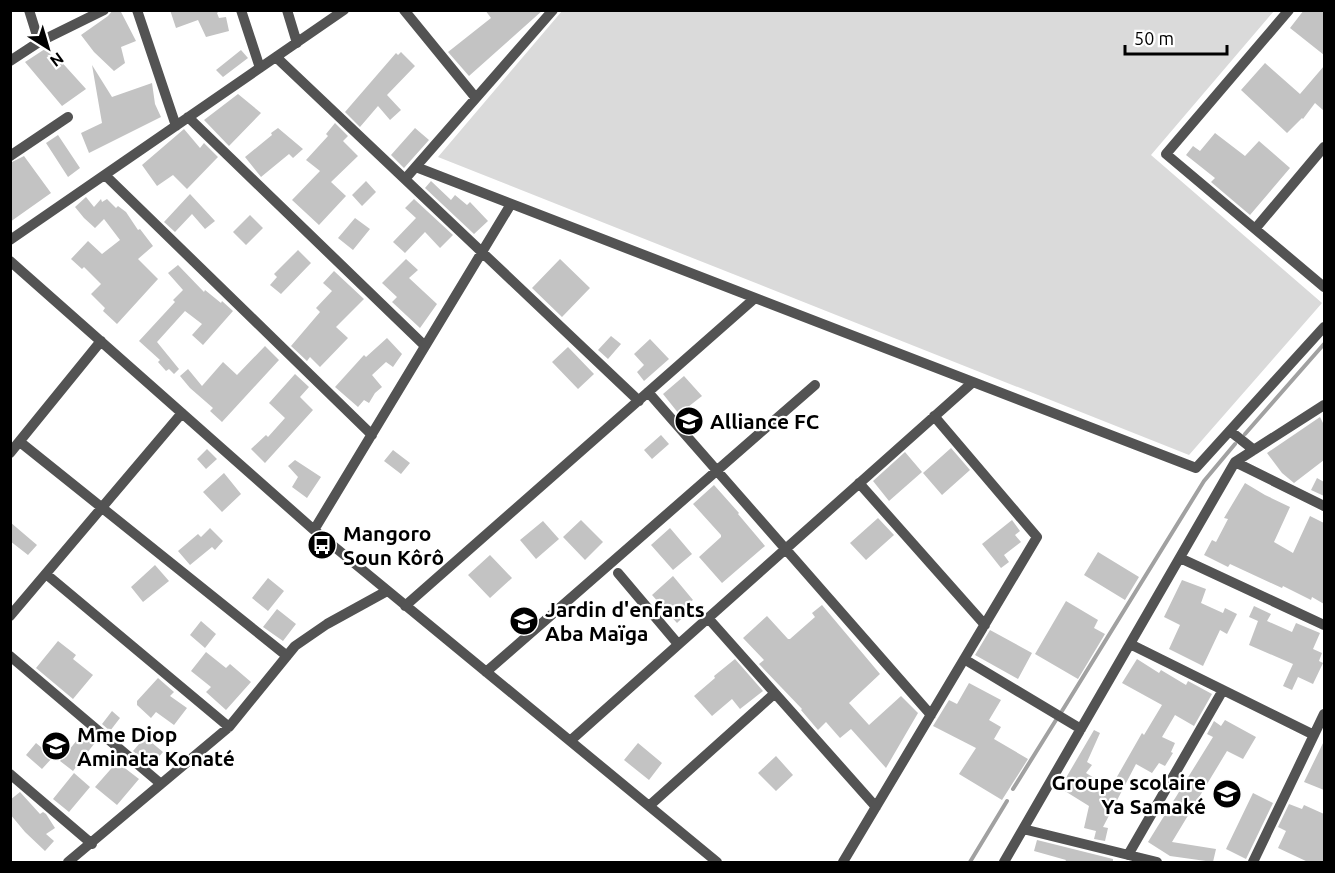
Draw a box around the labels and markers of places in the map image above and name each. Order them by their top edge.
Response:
school or university icon: Alliance FC [673,405,705,437]
place label: Alliance FC [710,409,819,433]
place label: Mangoro Soun Kôrô [343,521,444,569]
bus stop icon: Mangoro Soun Kôrô [306,529,338,561]
place label: Jardin d'enfants Aba Maïga [545,597,705,645]
school or university icon: Jardin d'enfants Aba Maïga [508,605,540,637]
place label: Mme Diop Aminata Konaté [77,722,235,770]
school or university icon: Mme Diop Aminata Konaté [40,730,72,762]
place label: Groupe scolaire Ya Samaké [1052,770,1206,818]
school or university icon: Groupe scolaire Ya Samaké [1211,778,1243,810]

